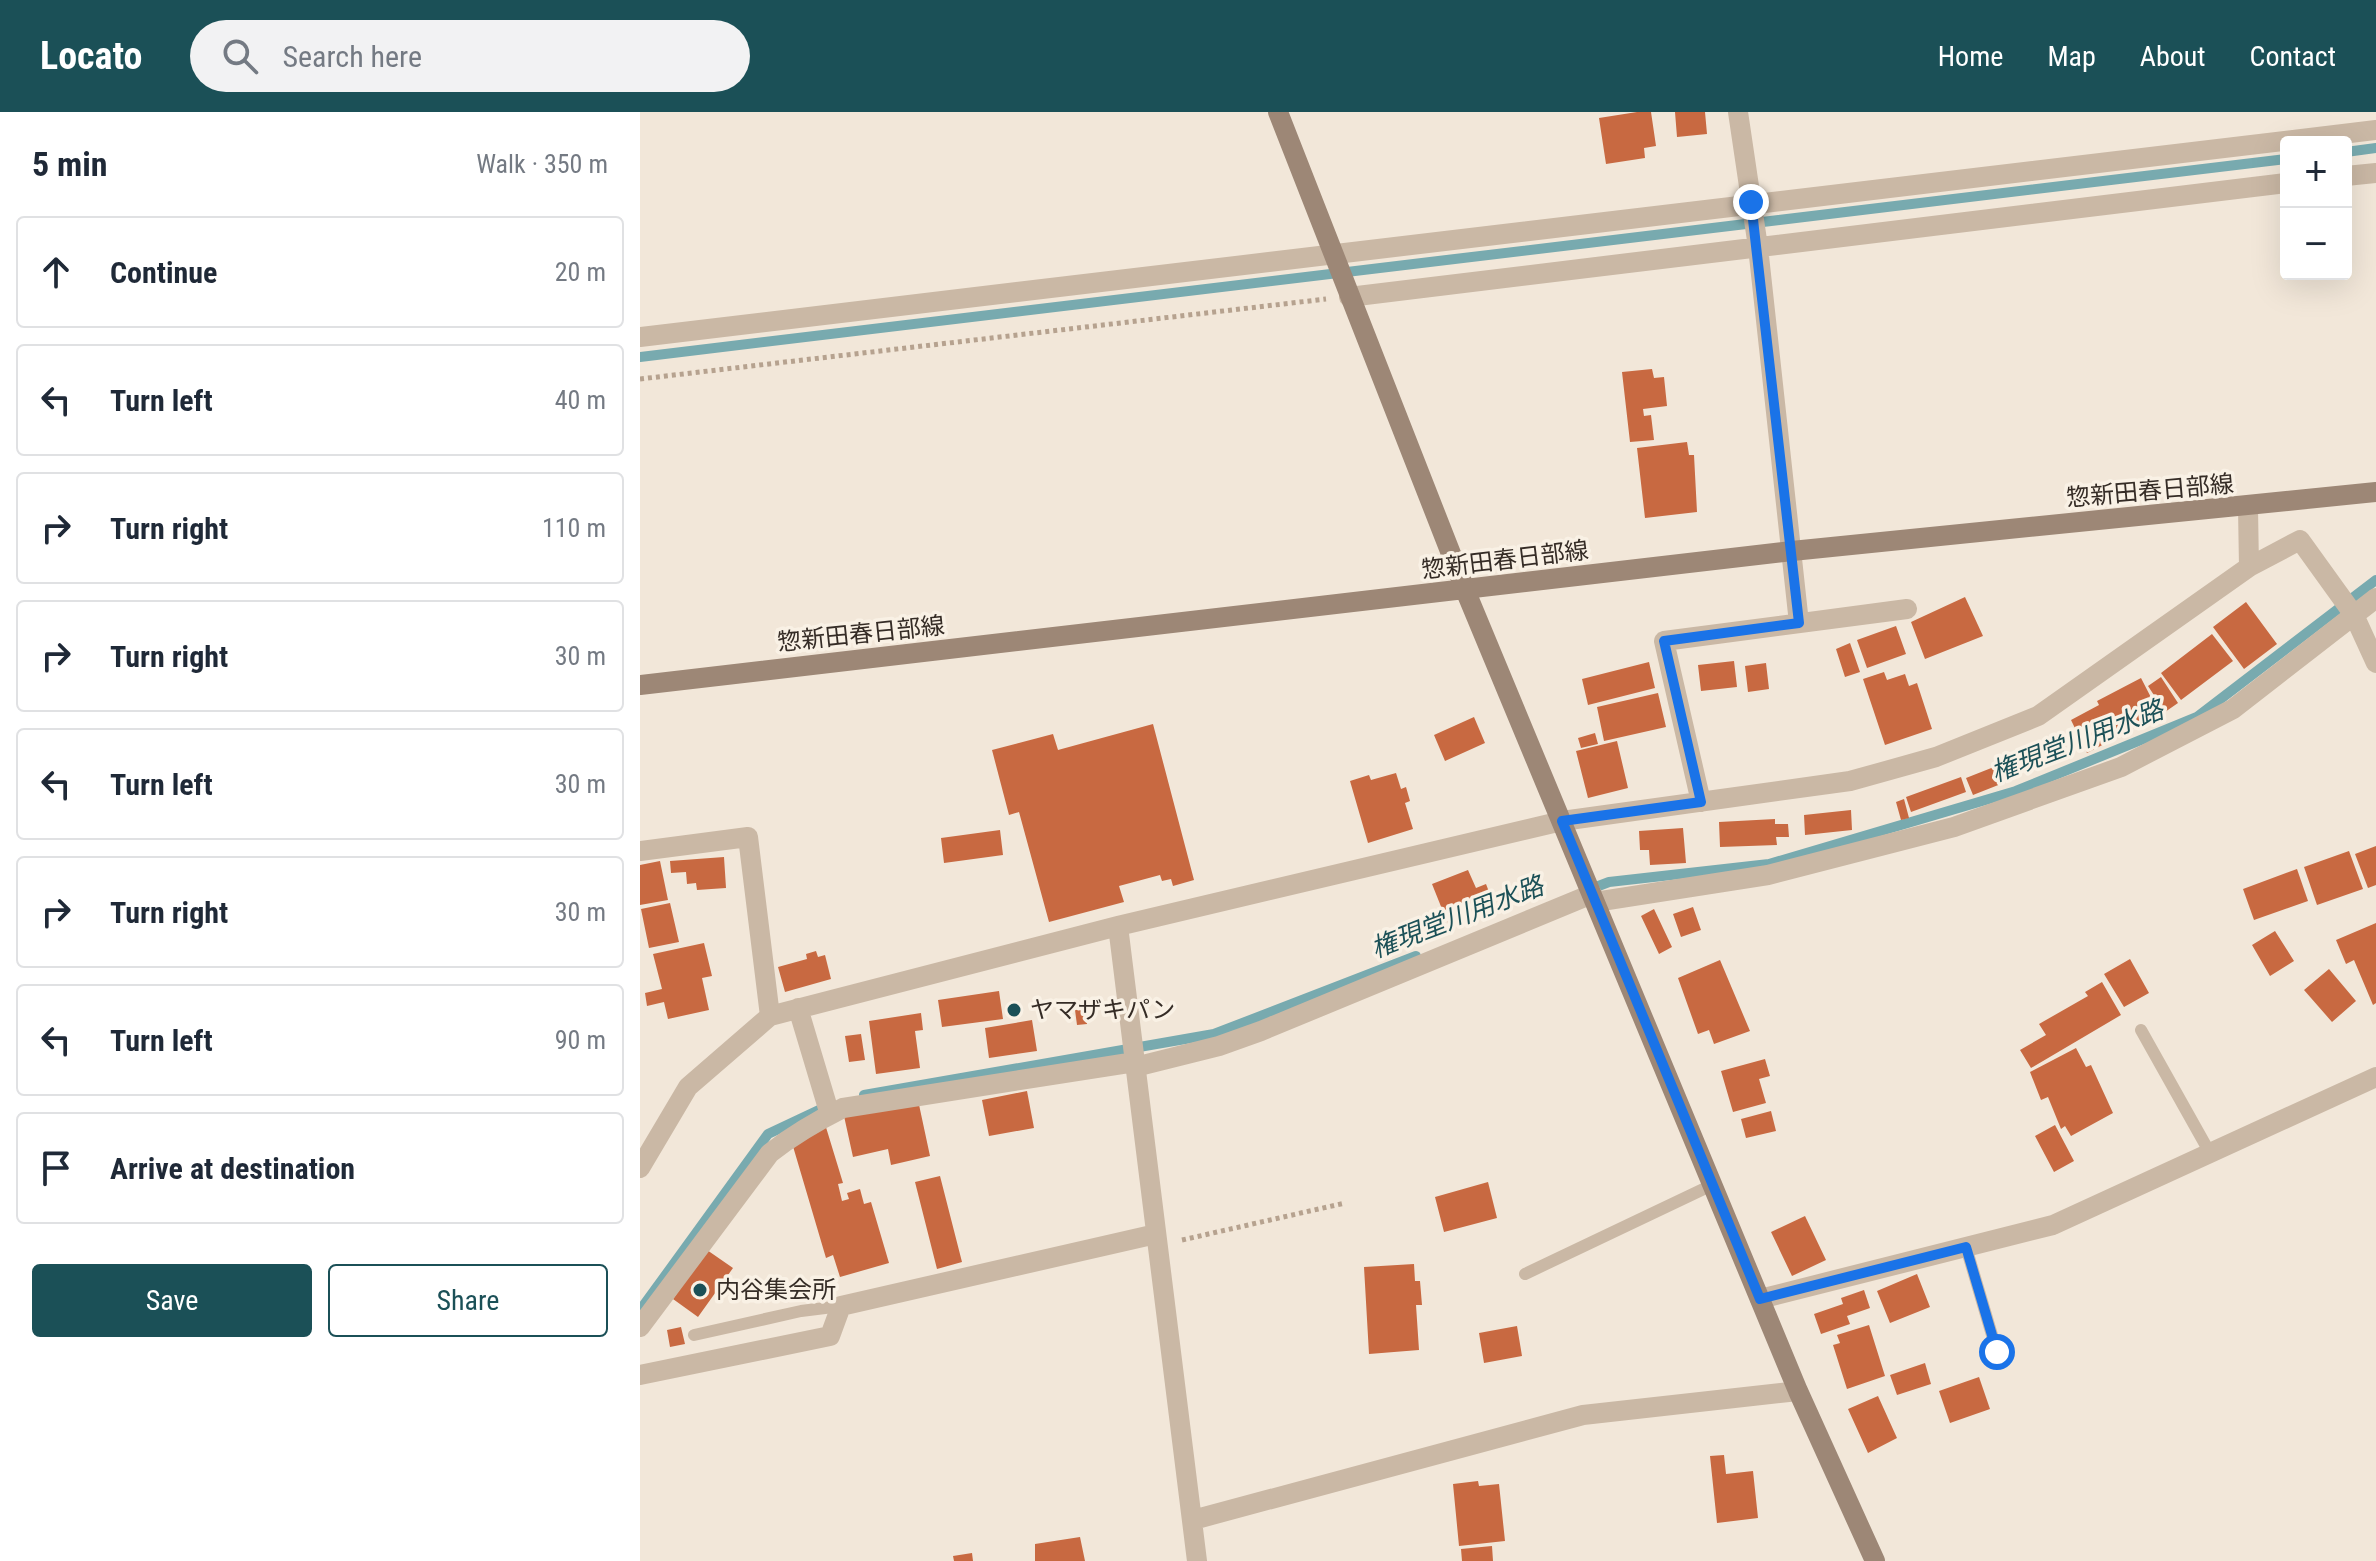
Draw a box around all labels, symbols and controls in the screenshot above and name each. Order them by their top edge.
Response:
search box [190,20,750,92]
text: Locato [40,34,142,78]
icon: search [218,34,262,78]
text: Search here [282,39,422,74]
text: Home [1938,40,2003,73]
text: Map [2047,40,2096,73]
text: About [2140,40,2206,73]
text: Contact [2250,40,2336,73]
map controls [2280,136,2352,280]
button: + [2280,136,2352,208]
text: 5 min [32,144,108,184]
text: Walk · 350 m [476,149,608,179]
route end [1733,184,1769,220]
button: − [2280,208,2352,280]
icon: ahead [34,250,78,294]
text: Continue [110,255,217,290]
text: 20 m [555,257,606,287]
icon: left [34,378,78,422]
text: Turn left [110,383,213,418]
text: 40 m [555,385,606,415]
street label: 惣新田春日部線 [2065,470,2235,512]
icon: right [34,506,78,550]
text: Turn right [110,511,228,546]
text: 110 m [542,513,606,543]
street label: 惣新田春日部線 [1420,536,1590,584]
street label: 惣新田春日部線 [776,611,946,657]
icon: right [34,634,78,678]
text: Turn right [110,639,228,674]
text: 30 m [555,641,606,671]
water label: 権現堂川用水路 [1987,694,2169,788]
icon: left [34,762,78,806]
text: Turn left [110,767,213,802]
text: 30 m [555,769,606,799]
water label: 権現堂川用水路 [1367,870,1549,964]
icon: right [34,890,78,934]
text: Turn right [110,895,228,930]
text: 30 m [555,897,606,927]
place label: ヤマザキパン [1030,996,1175,1024]
marker: ヤマザキパン [1005,1001,1023,1019]
icon: left [34,1018,78,1062]
text: Turn left [110,1023,213,1058]
text: 90 m [555,1025,606,1055]
icon: arrive [34,1146,78,1190]
text: Arrive at destination [110,1151,355,1186]
button: Save [32,1264,312,1337]
button: Share [328,1264,608,1337]
place label: 内谷集会所 [716,1276,836,1304]
marker: 内谷集会所 [691,1281,709,1299]
route start [1979,1334,2015,1370]

